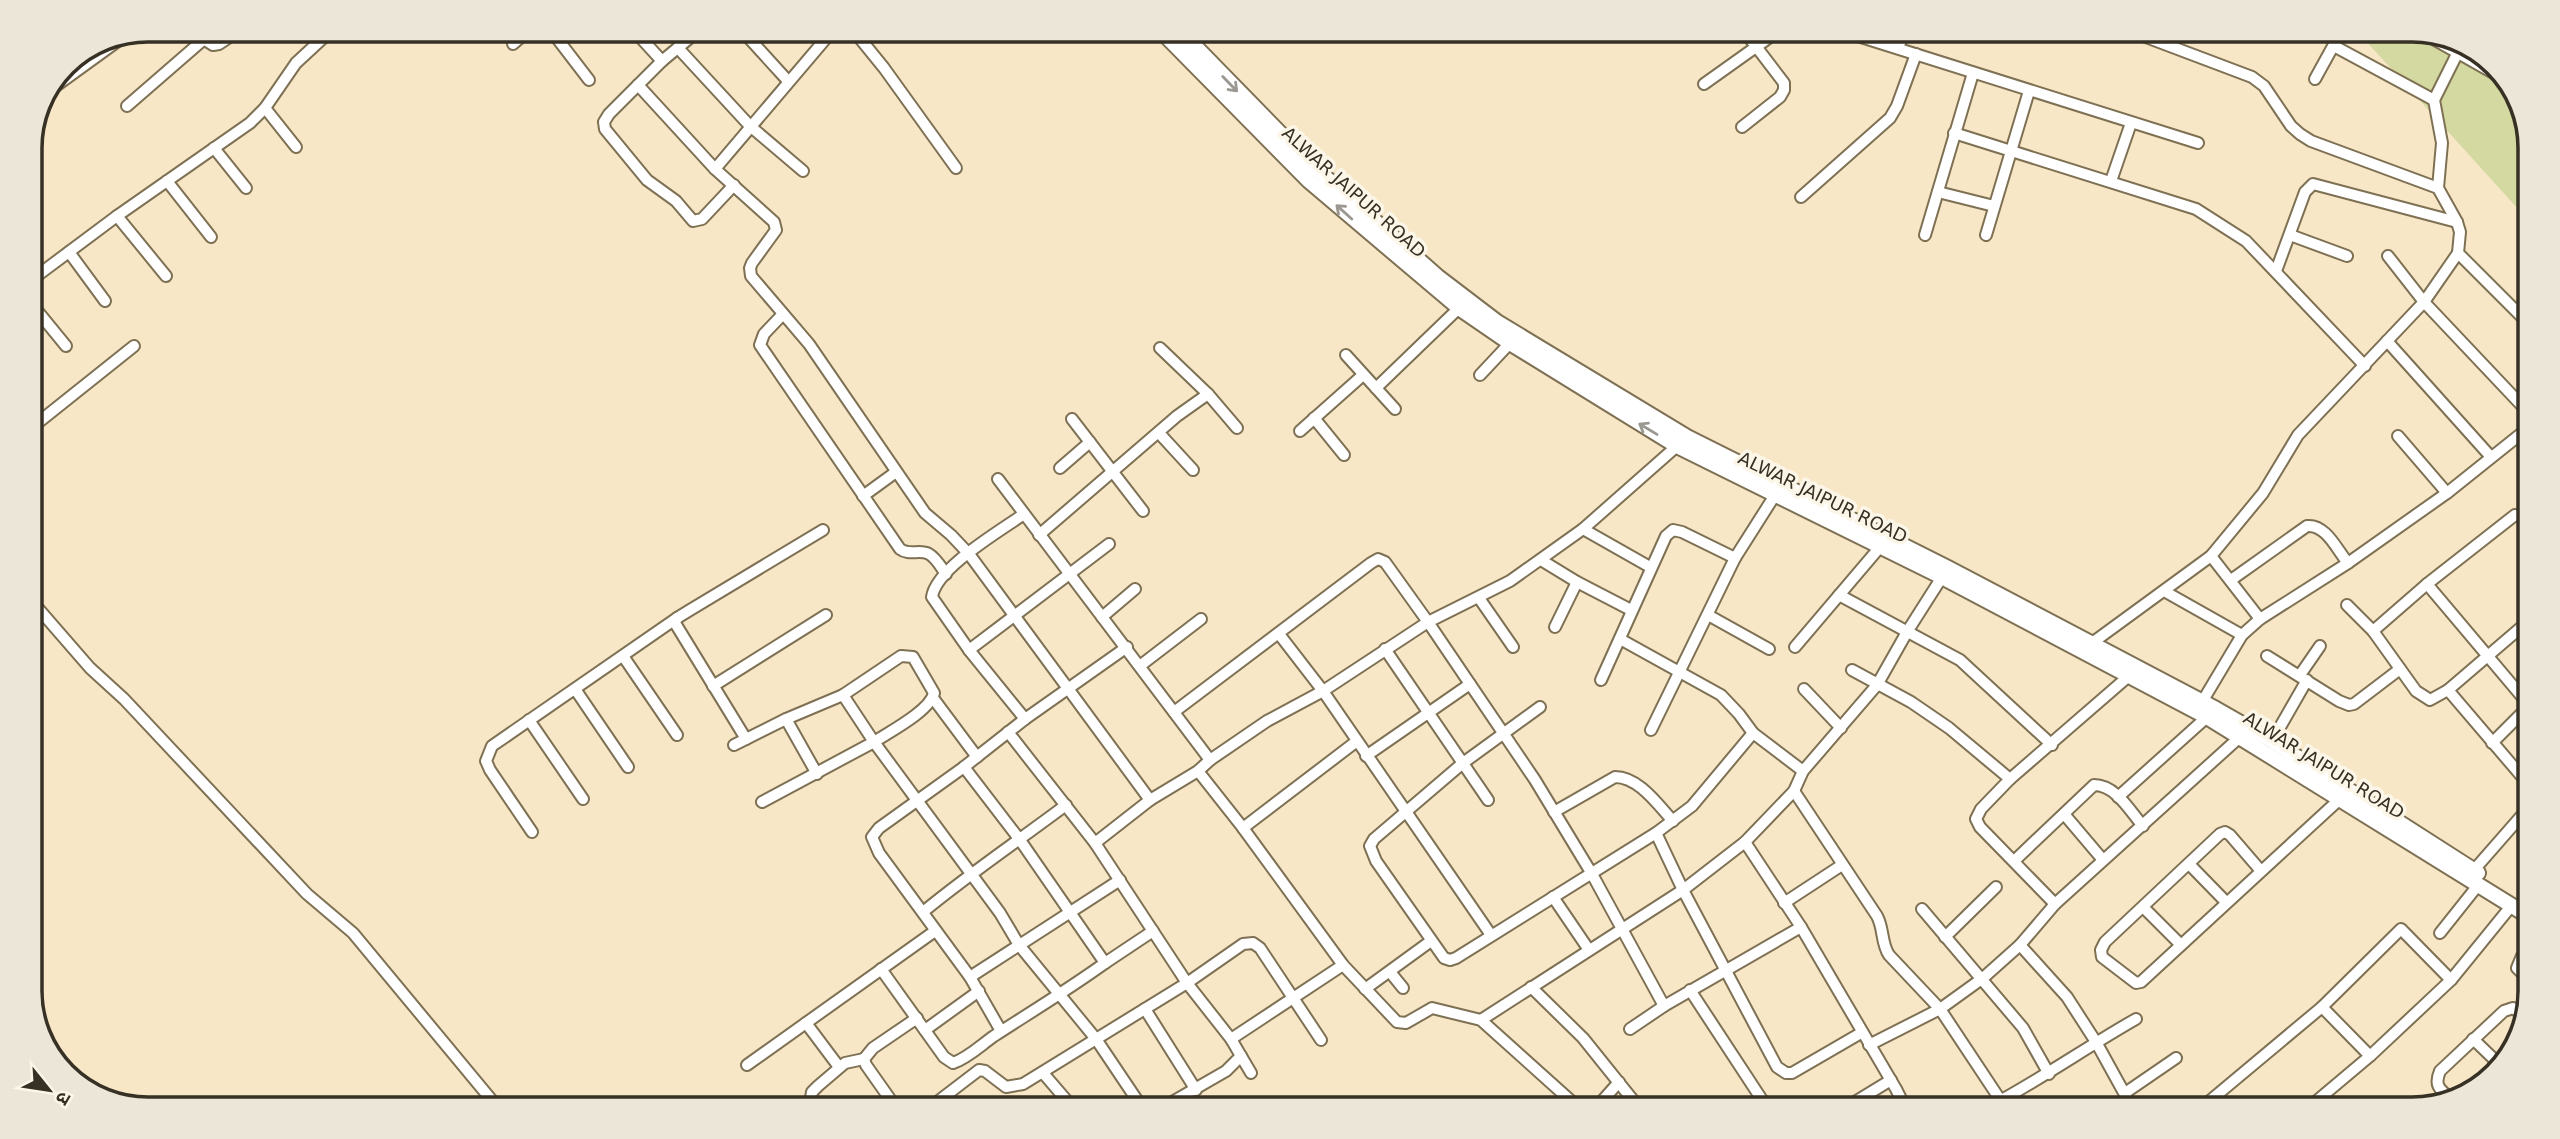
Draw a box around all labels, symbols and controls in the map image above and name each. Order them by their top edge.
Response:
one-way arrow [1222,75,1239,92]
street label: ALWAR JAIPUR ROAD [1278,122,1430,262]
one-way arrow [1335,204,1353,220]
one-way arrow [1639,422,1659,436]
street label: ALWAR JAIPUR ROAD [1735,447,1911,547]
street label: ALWAR JAIPUR ROAD [2240,707,2408,823]
north arrow [14,1055,84,1125]
text: उ [51,1088,76,1110]

